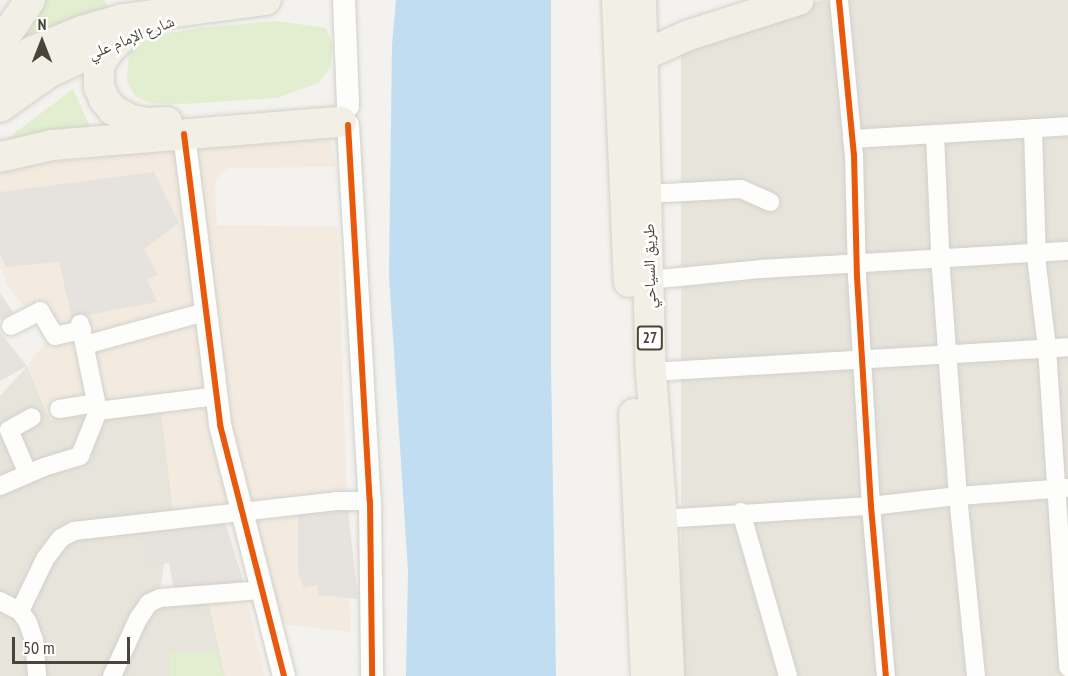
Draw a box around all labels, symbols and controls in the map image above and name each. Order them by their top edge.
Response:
street label: شارع الإمام علي [85,11,177,63]
north arrow [12,12,72,72]
text: N [38,14,46,34]
street label: طريق السياحي [639,223,659,309]
road number: 27 [636,326,664,350]
scale bar [15,625,134,663]
text: 50 m [23,636,55,659]

